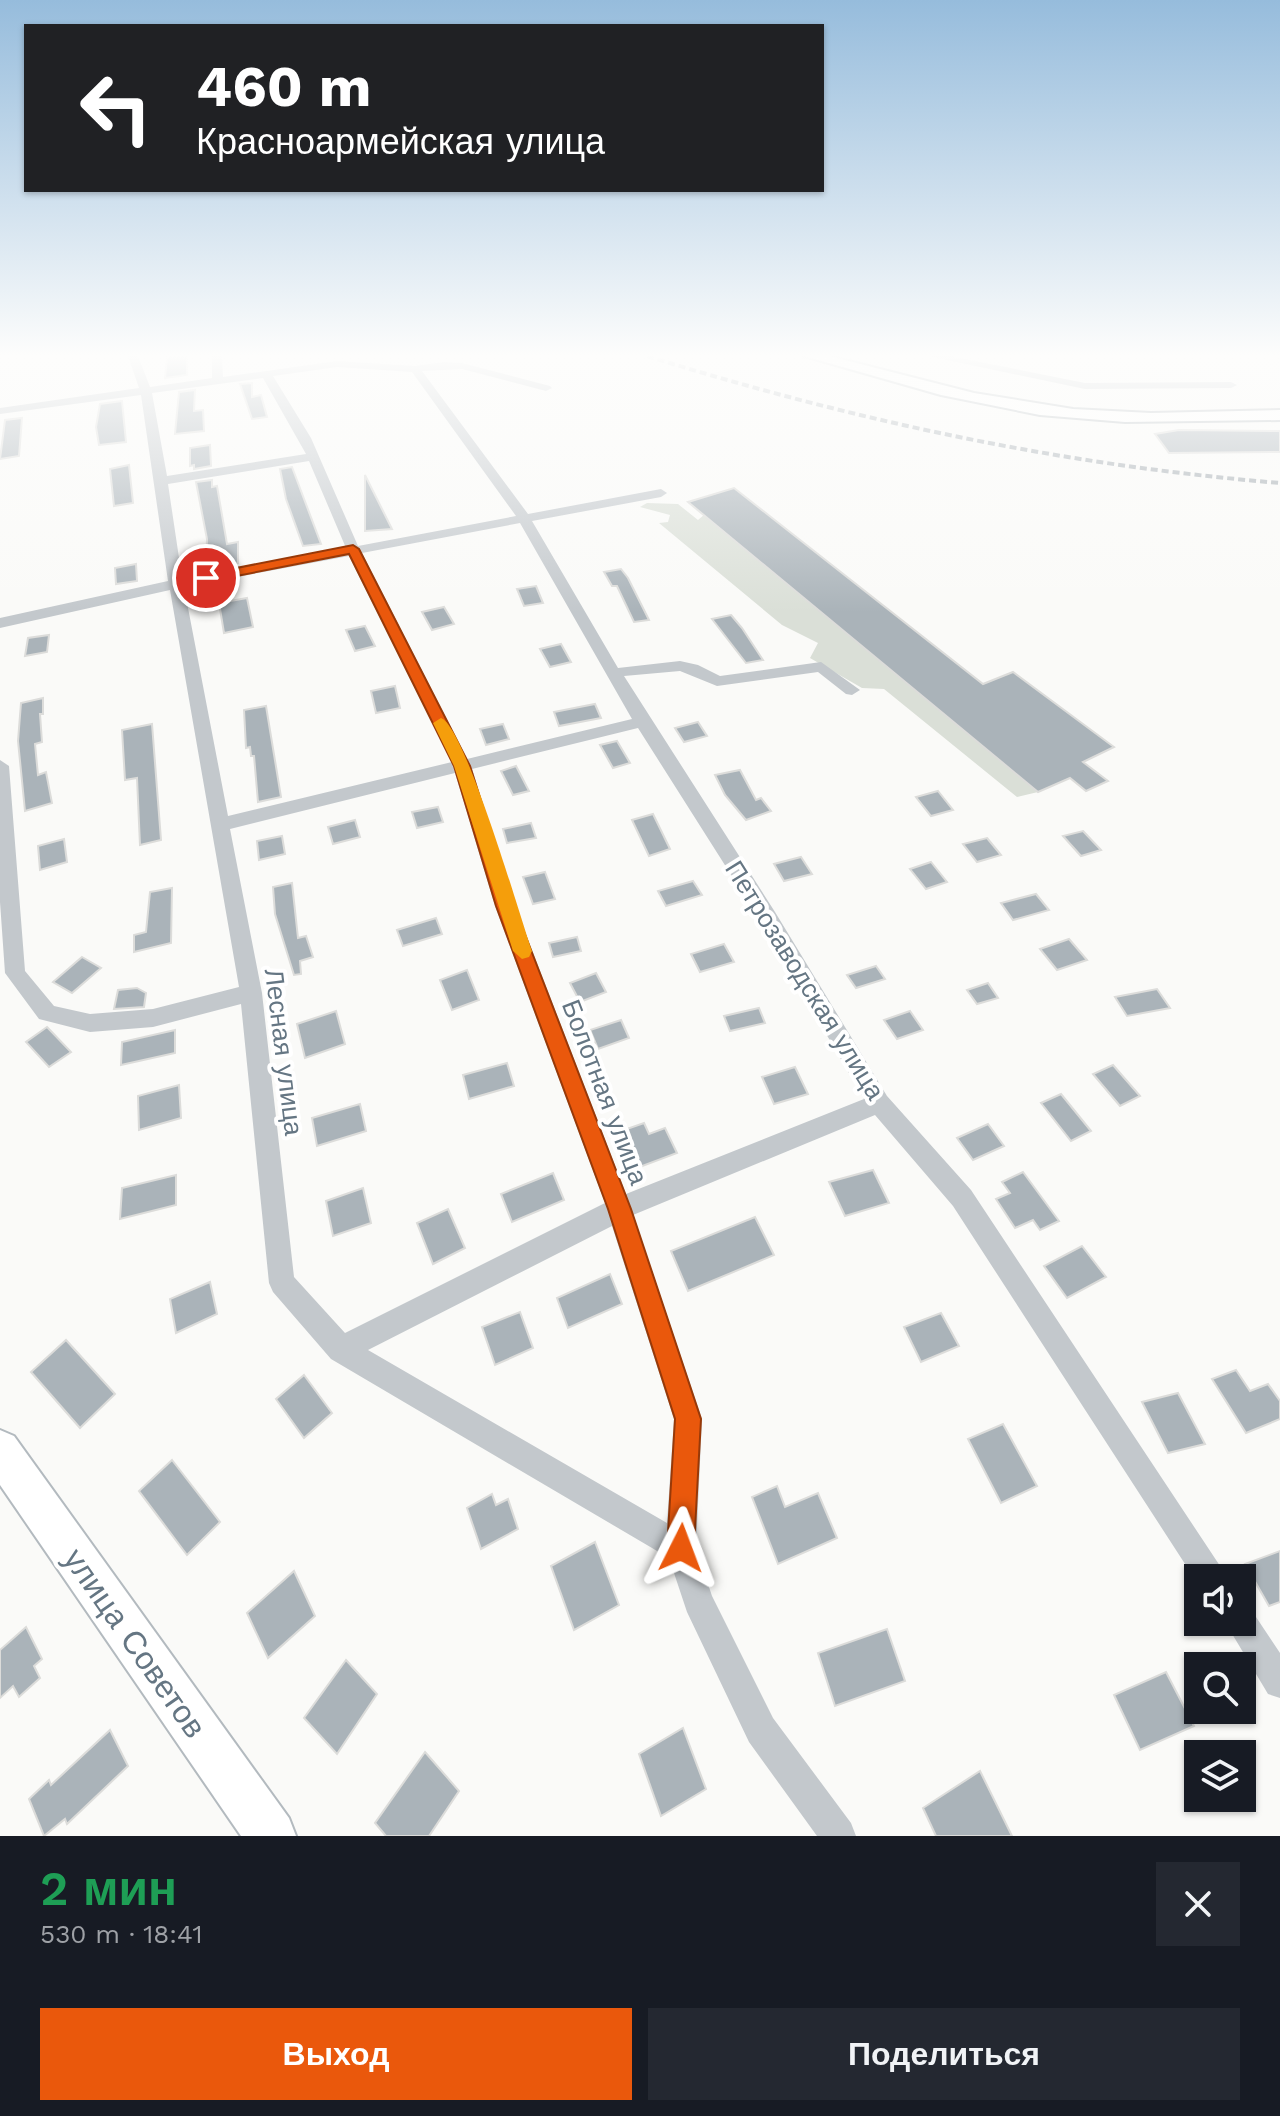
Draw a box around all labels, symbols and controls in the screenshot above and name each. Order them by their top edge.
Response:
text: 460 m [196,54,371,120]
icon: left [64,56,168,160]
text: Красноармейская улица [196,121,605,163]
pin [172,544,240,612]
icon: arrive [184,556,228,600]
street label: Петрозаводская улица [719,855,891,1105]
street label: Лесная улица [259,967,309,1138]
street label: Болотная улица [556,995,654,1189]
position arrow [639,1506,723,1590]
street label: улица Советов [56,1541,214,1745]
map controls [1184,1564,1256,1812]
button: sound [1184,1564,1256,1636]
button: search [1184,1652,1256,1724]
button: layers [1184,1740,1256,1812]
text: 2 мин [40,1860,177,1917]
button: close [1156,1862,1240,1946]
text: 530 m · 18:41 [40,1919,203,1949]
button: Выход [40,2008,632,2100]
button: Поделиться [648,2008,1240,2100]

